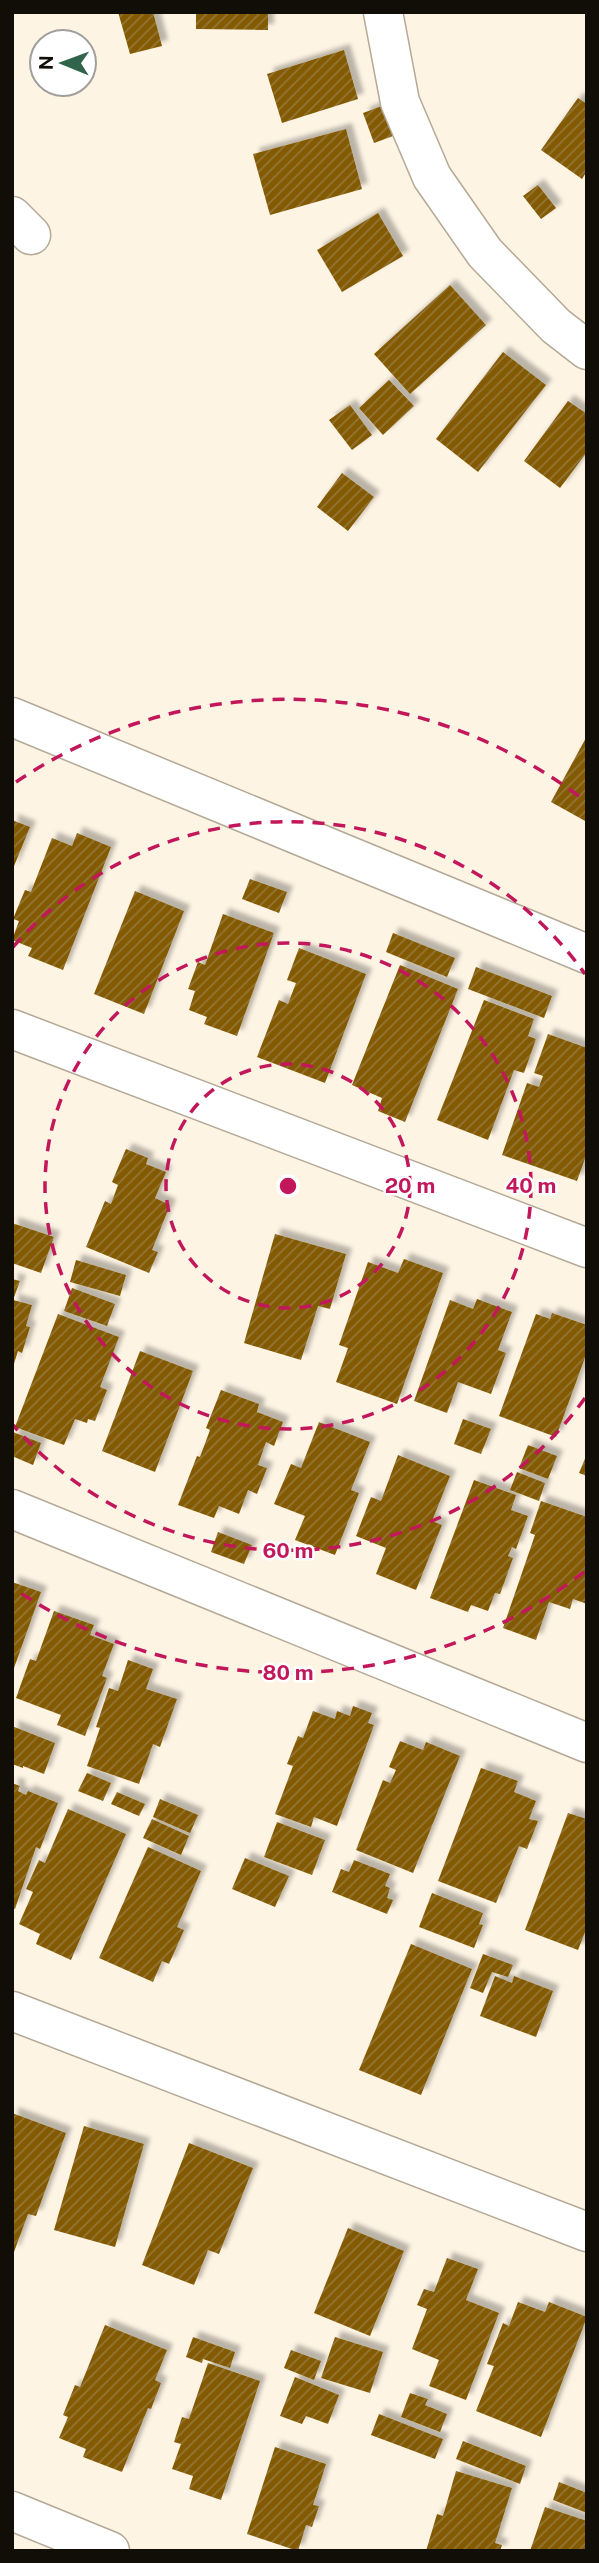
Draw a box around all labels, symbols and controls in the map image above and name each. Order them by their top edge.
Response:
north arrow [28,28,98,98]
text: N [35,55,57,70]
text: 20 m [385,1173,435,1198]
text: 40 m [506,1173,556,1198]
centre of rings [276,1174,300,1198]
text: 60 m [263,1538,313,1563]
text: 80 m [262,1660,314,1685]

